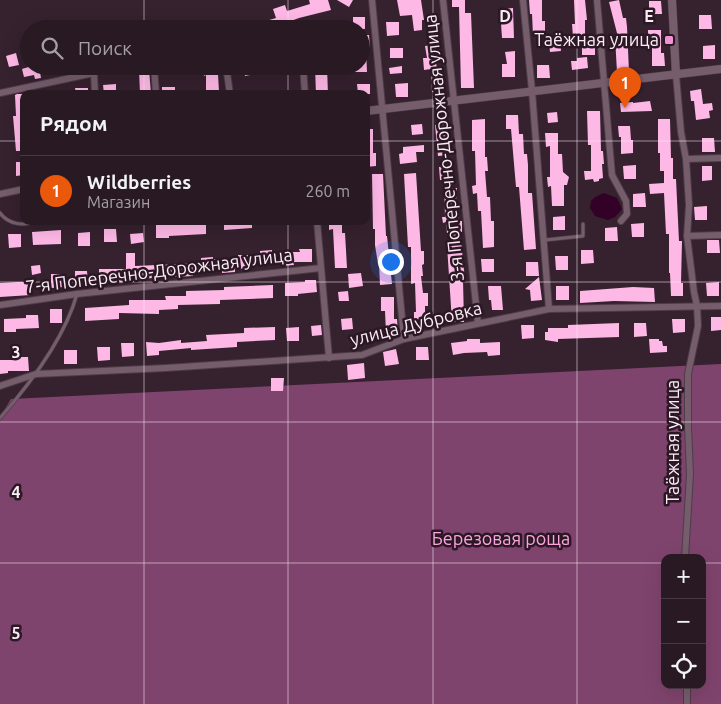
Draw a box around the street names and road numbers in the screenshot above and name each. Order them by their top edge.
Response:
street label: 3-я Поперечно-Дорожная улица [419,13,467,283]
street label: 7-я Поперечно-Дорожная улица [24,244,293,296]
street label: улица Дубровка [348,297,484,349]
street label: Таёжная улица [662,380,682,504]

